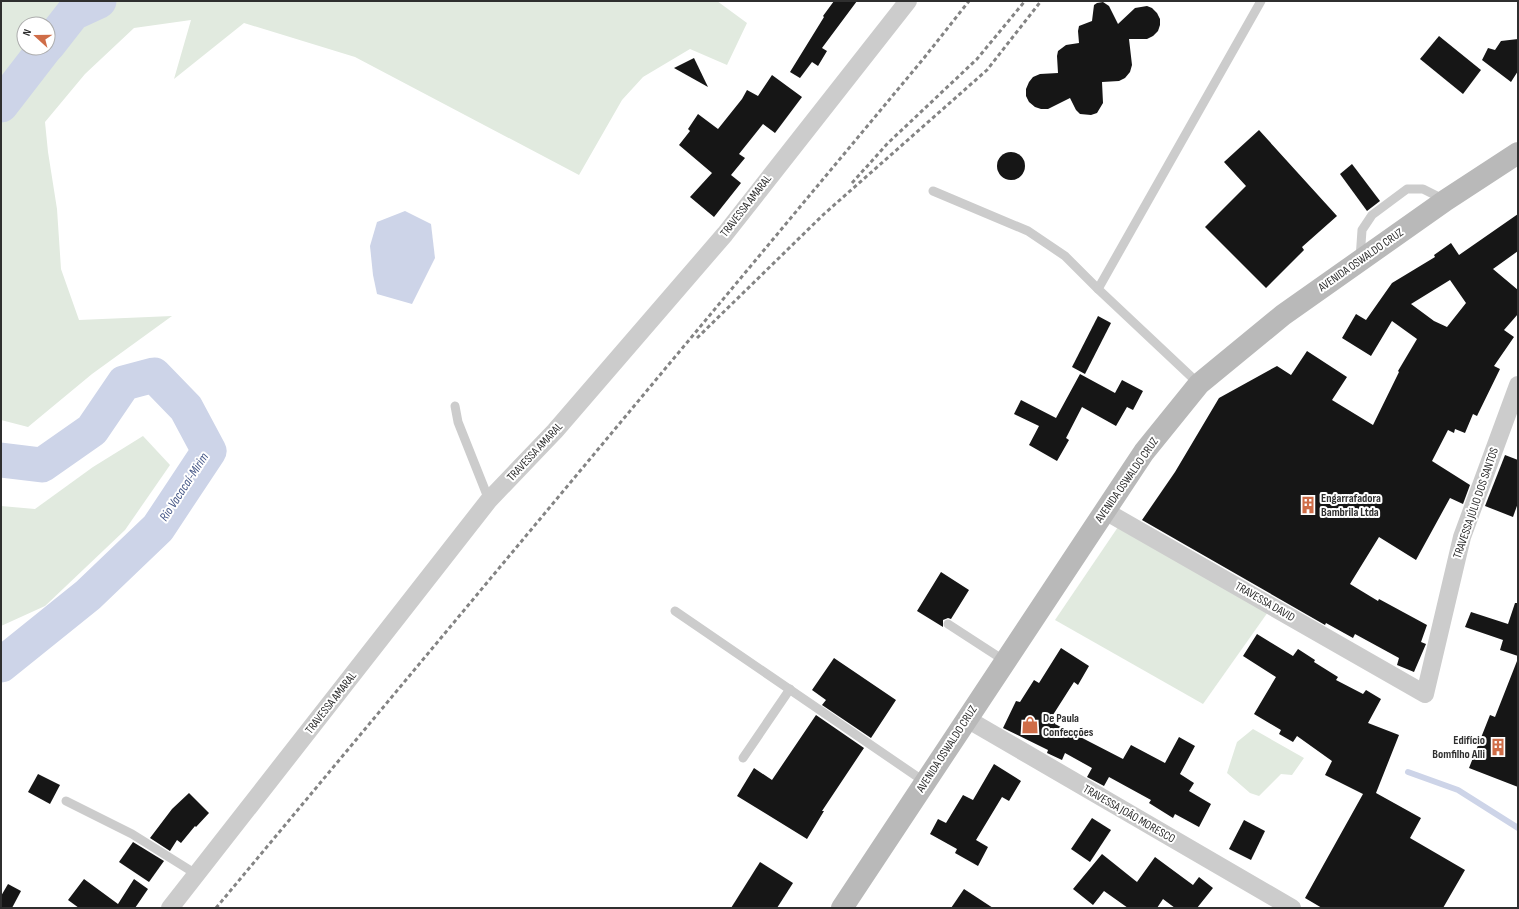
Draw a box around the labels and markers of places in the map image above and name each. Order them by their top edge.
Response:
place label: Engarrafadora Bambrila Ltda [1321,491,1381,520]
building icon: Engarrafadora Bambrila Ltda [1298,495,1318,515]
place label: De Paula Confecções [1043,711,1094,740]
shop icon: De Paula Confecções [1020,715,1040,735]
place label: Edifício Bomfilho Alli [1432,733,1485,762]
building icon: Edifício Bomfilho Alli [1488,737,1508,757]

